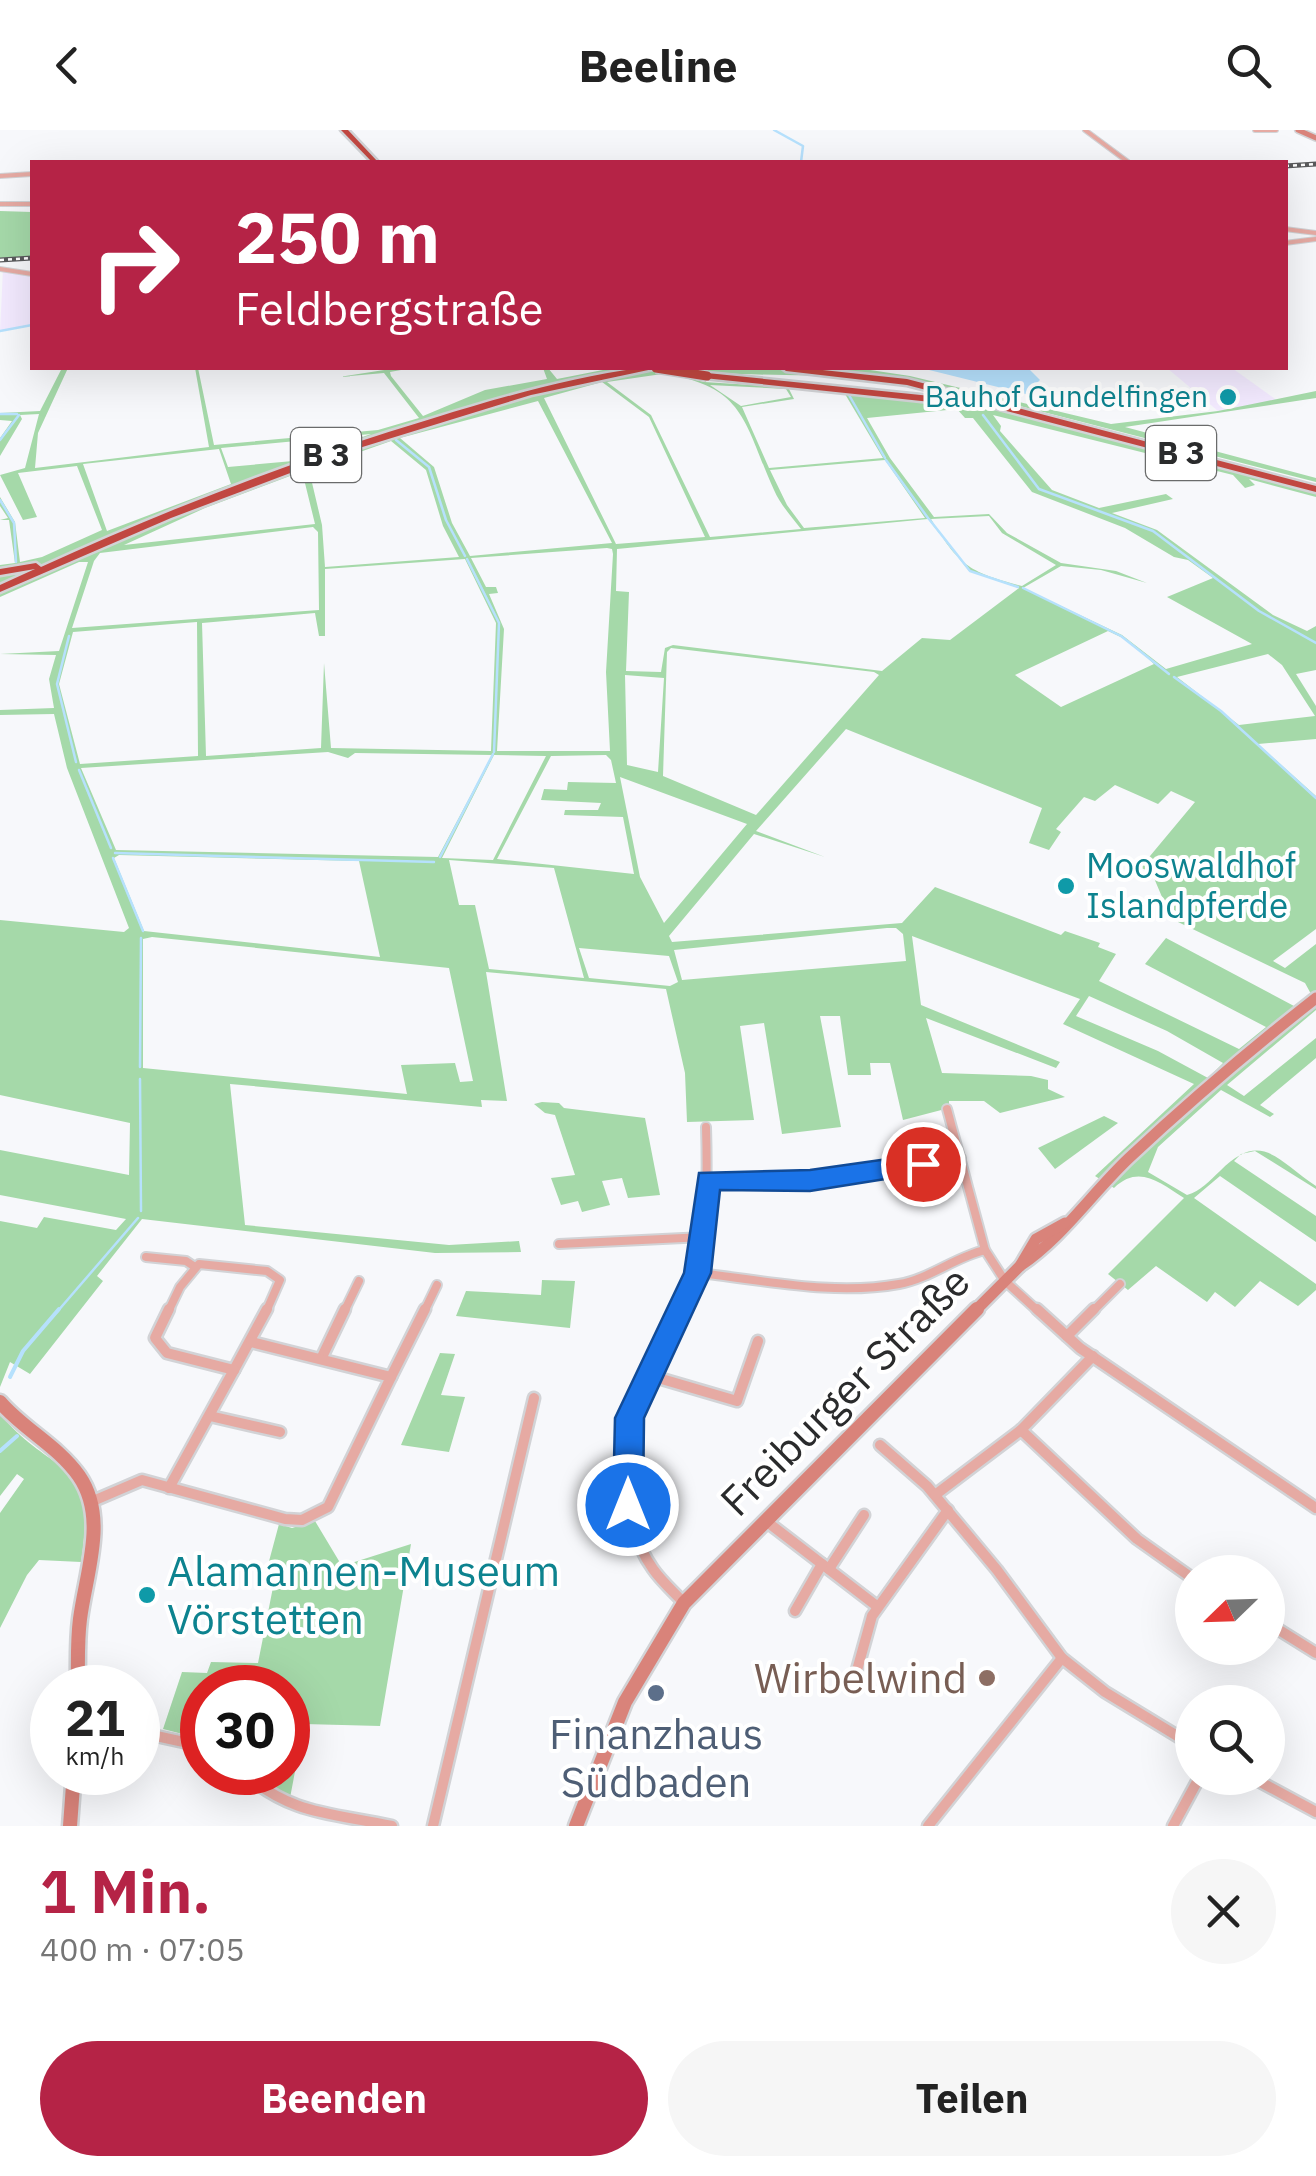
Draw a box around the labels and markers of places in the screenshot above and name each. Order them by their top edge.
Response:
place label: Bauhof Gundelfingen [925,376,1208,415]
marker: Bauhof Gundelfingen [1217,386,1239,408]
place label: Mooswaldhof Islandpferde [1086,842,1296,928]
marker: Mooswaldhof Islandpferde [1055,875,1077,897]
pin [881,1122,966,1207]
place label: Alamannen-Museum Vörstetten [167,1543,560,1646]
marker: Alamannen-Museum Vörstetten [136,1584,158,1606]
place label: Wirbelwind [754,1650,967,1705]
marker: Wirbelwind [976,1667,998,1689]
marker: Finanzhaus Südbaden [645,1682,667,1704]
place label: Finanzhaus Südbaden [549,1706,763,1809]

